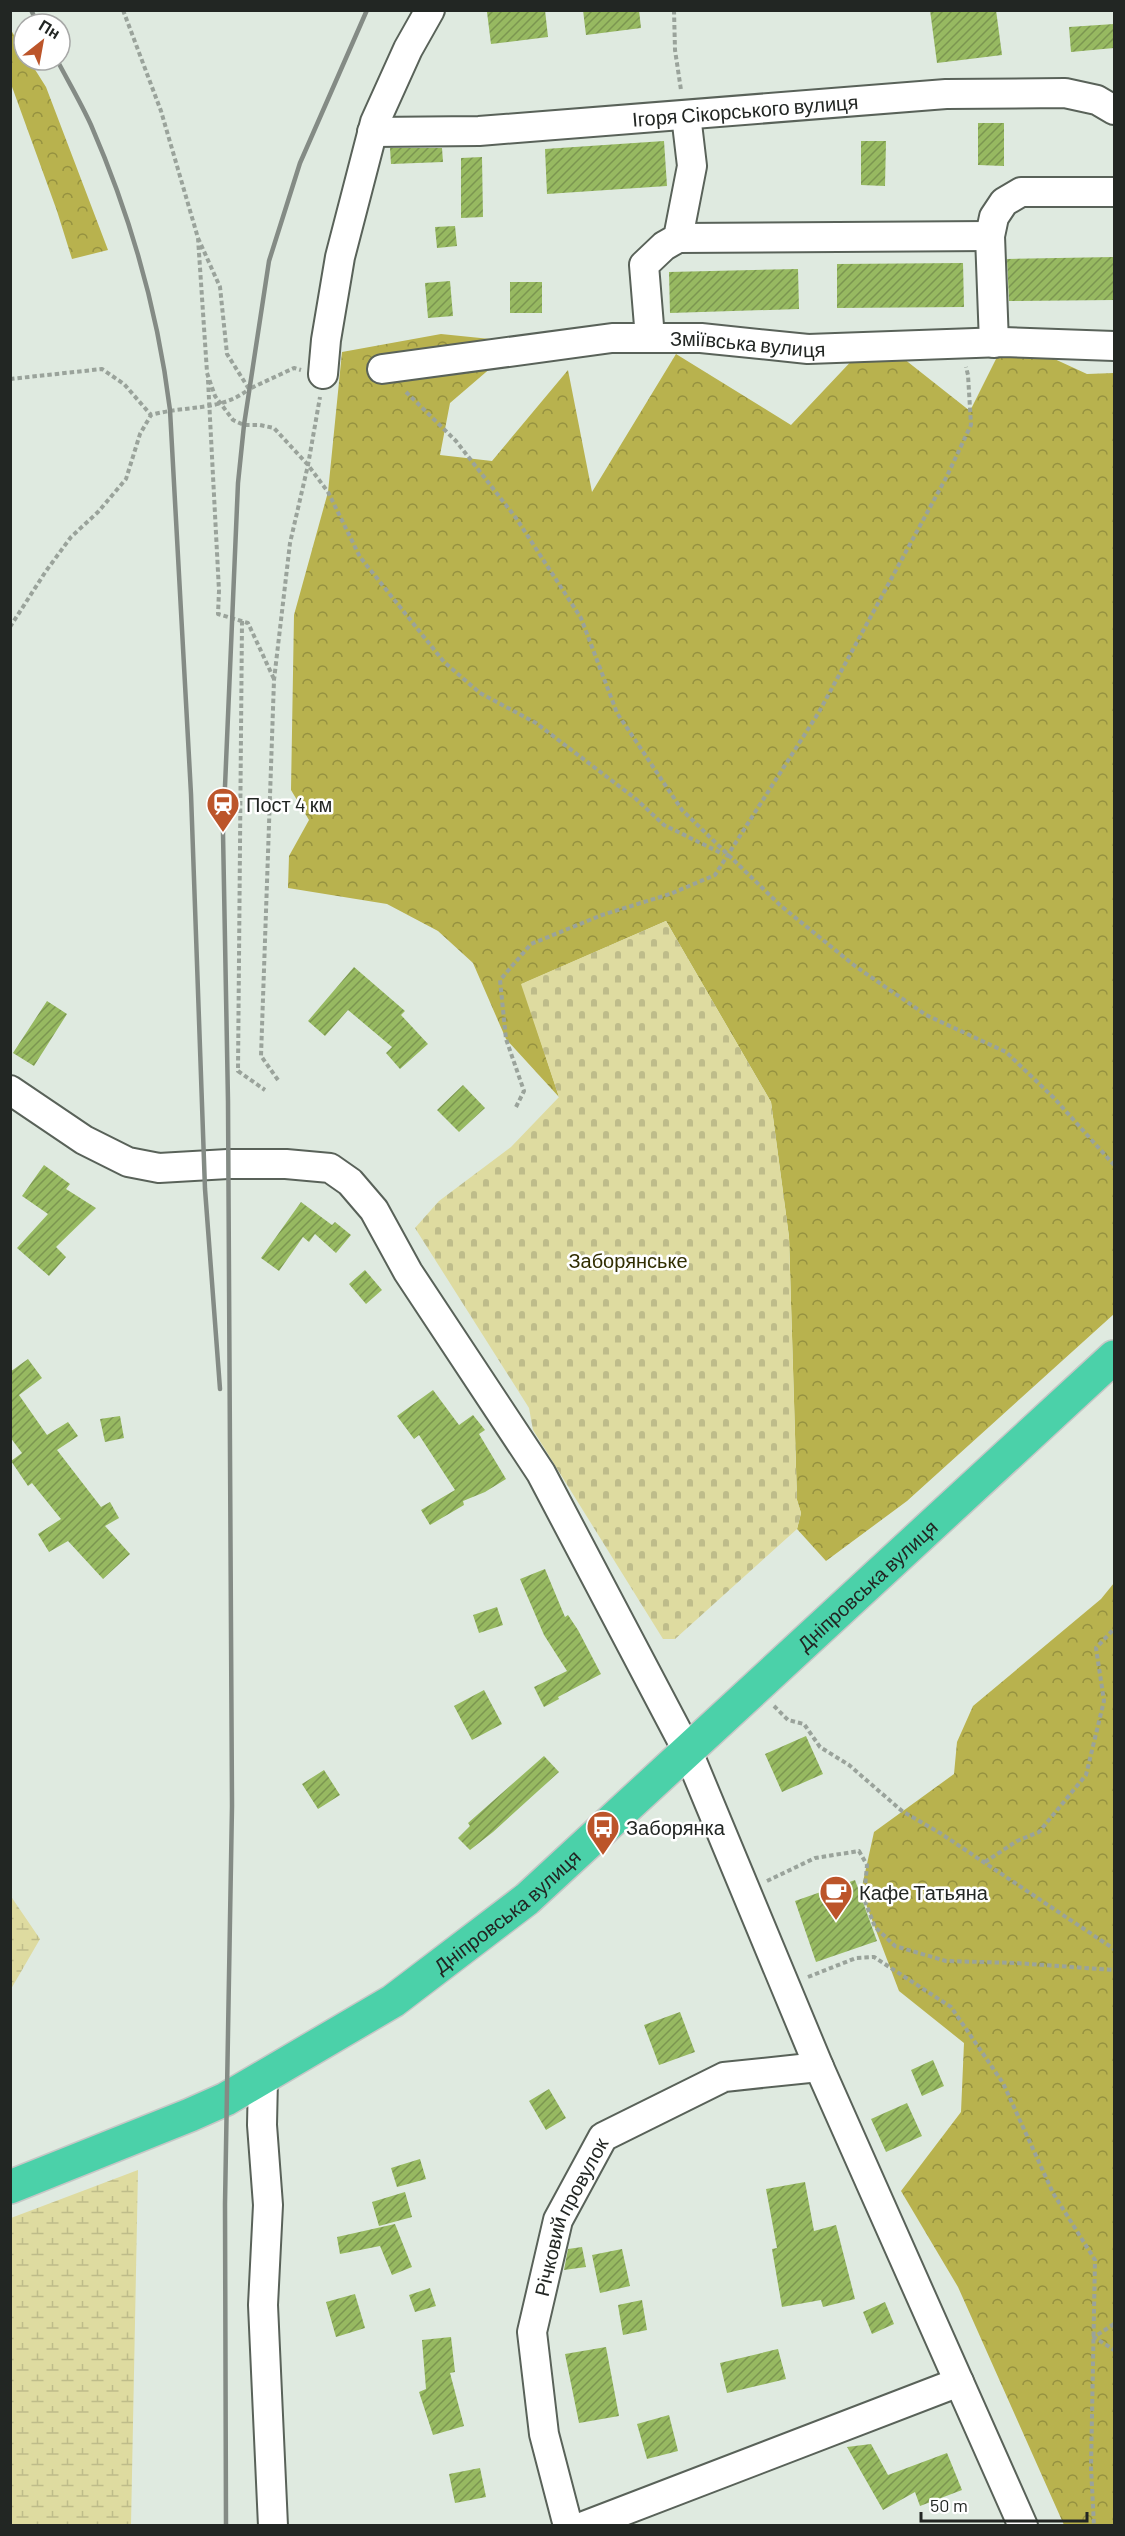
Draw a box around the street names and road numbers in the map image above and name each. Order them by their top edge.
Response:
street label: Ігоря Сікорського вулиця [631,89,859,131]
street label: Зміївська вулиця [670,326,826,361]
street label: Дніпровська вулиця [792,1514,942,1656]
street label: Дніпровська вулиця [429,1844,585,1978]
street label: Річковий провулок [529,2133,613,2298]

